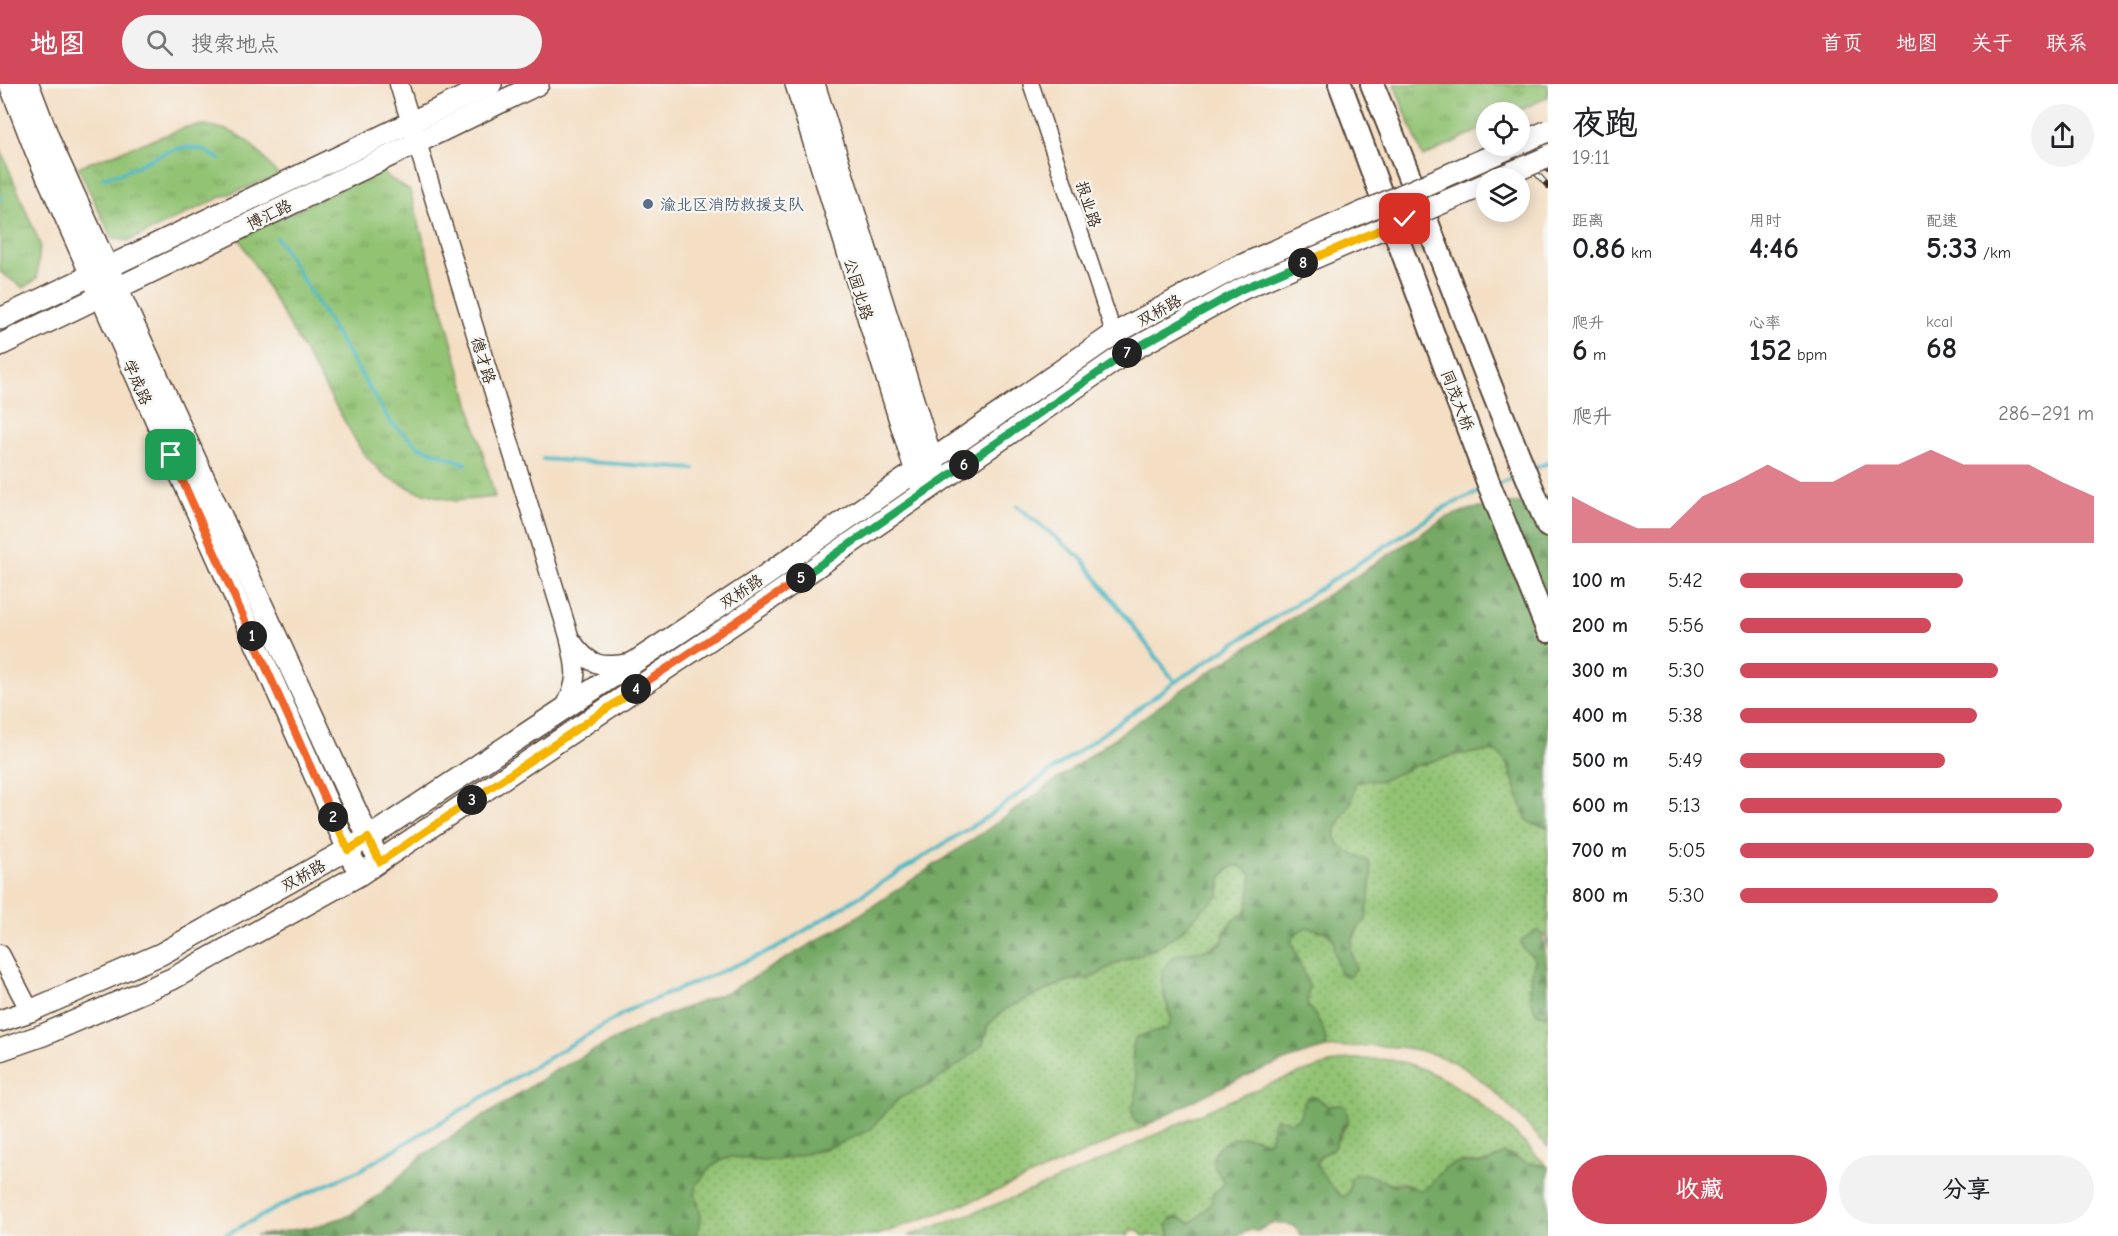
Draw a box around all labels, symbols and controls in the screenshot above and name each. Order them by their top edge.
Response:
search box [122,15,542,69]
icon: search [143,26,176,59]
text: 地图 [30,28,86,60]
text: 搜索地点 [191,31,279,57]
text: 首页 [1821,31,1863,55]
text: 地图 [1896,31,1938,55]
text: 关于 [1971,31,2013,55]
text: 联系 [2046,31,2088,55]
map controls [1476,102,1530,222]
button: locate [1476,102,1530,156]
text: 夜跑 [1572,104,1638,142]
button: share [2031,104,2094,167]
text: 19:11 [1572,146,1610,169]
button: layers [1476,168,1530,222]
street label: 报业路 [1072,179,1104,230]
pin [1379,193,1430,244]
street label: 博汇路 [244,196,295,234]
place label: 渝北区消防救援支队 [660,196,804,214]
marker: 渝北区消防救援支队 [641,197,655,211]
icon: check [1388,202,1421,235]
text: 距离 [1572,212,1604,230]
text: 用时 [1749,212,1781,230]
text: 配速 [1926,212,1958,230]
text: 0.86 [1572,231,1626,266]
text: 4:46 [1749,231,1799,266]
text: 5:33 [1926,231,1978,266]
text: km [1626,244,1652,262]
text: /km [1978,244,2011,262]
pin: 8 [1288,248,1318,278]
text: 8 [1299,254,1307,272]
street label: 公园北路 [840,256,876,323]
street label: 双桥路 [1134,291,1185,330]
text: kcal [1926,313,1953,331]
text: 爬升 [1572,314,1604,332]
text: 心率 [1749,314,1781,332]
text: 68 [1926,331,1957,366]
text: 6 [1572,333,1588,368]
text: 152 [1749,333,1792,368]
street label: 德才路 [467,335,499,386]
pin: 7 [1112,338,1142,368]
text: 7 [1123,344,1131,362]
text: m [1588,346,1606,364]
text: bpm [1792,346,1827,364]
street label: 学成路 [119,357,155,408]
street label: 同茂大桥 [1437,367,1477,433]
text: 286–291 m [1998,402,2094,425]
text: 爬升 [1572,405,1612,428]
pin [145,429,196,480]
icon: arrive [154,438,187,471]
pin: 6 [949,450,979,480]
text: 6 [960,456,968,474]
pin: 5 [786,563,816,593]
text: 5 [797,569,805,587]
text: 100 m [1572,569,1626,592]
text: 5:42 [1668,569,1703,592]
street label: 双桥路 [717,571,766,613]
text: 200 m [1572,614,1628,637]
text: 5:56 [1668,614,1704,637]
pin: 1 [237,621,267,651]
text: 1 [249,627,255,645]
text: 300 m [1572,659,1628,682]
text: 5:30 [1668,659,1705,682]
pin: 4 [621,674,651,704]
text: 4 [632,680,640,698]
text: 400 m [1572,704,1627,727]
text: 5:38 [1668,704,1703,727]
text: 500 m [1572,749,1629,772]
text: 5:49 [1668,749,1703,772]
pin: 3 [457,785,487,815]
text: 3 [468,791,476,809]
text: 600 m [1572,794,1628,817]
text: 5:13 [1668,794,1701,817]
pin: 2 [318,802,348,832]
text: 2 [329,808,337,826]
text: 700 m [1572,839,1627,862]
text: 5:05 [1668,839,1705,862]
street label: 双桥路 [278,856,329,895]
text: 800 m [1572,884,1628,907]
text: 5:30 [1668,884,1705,907]
button: 收藏 [1572,1155,1827,1224]
button: 分享 [1839,1155,2094,1224]

